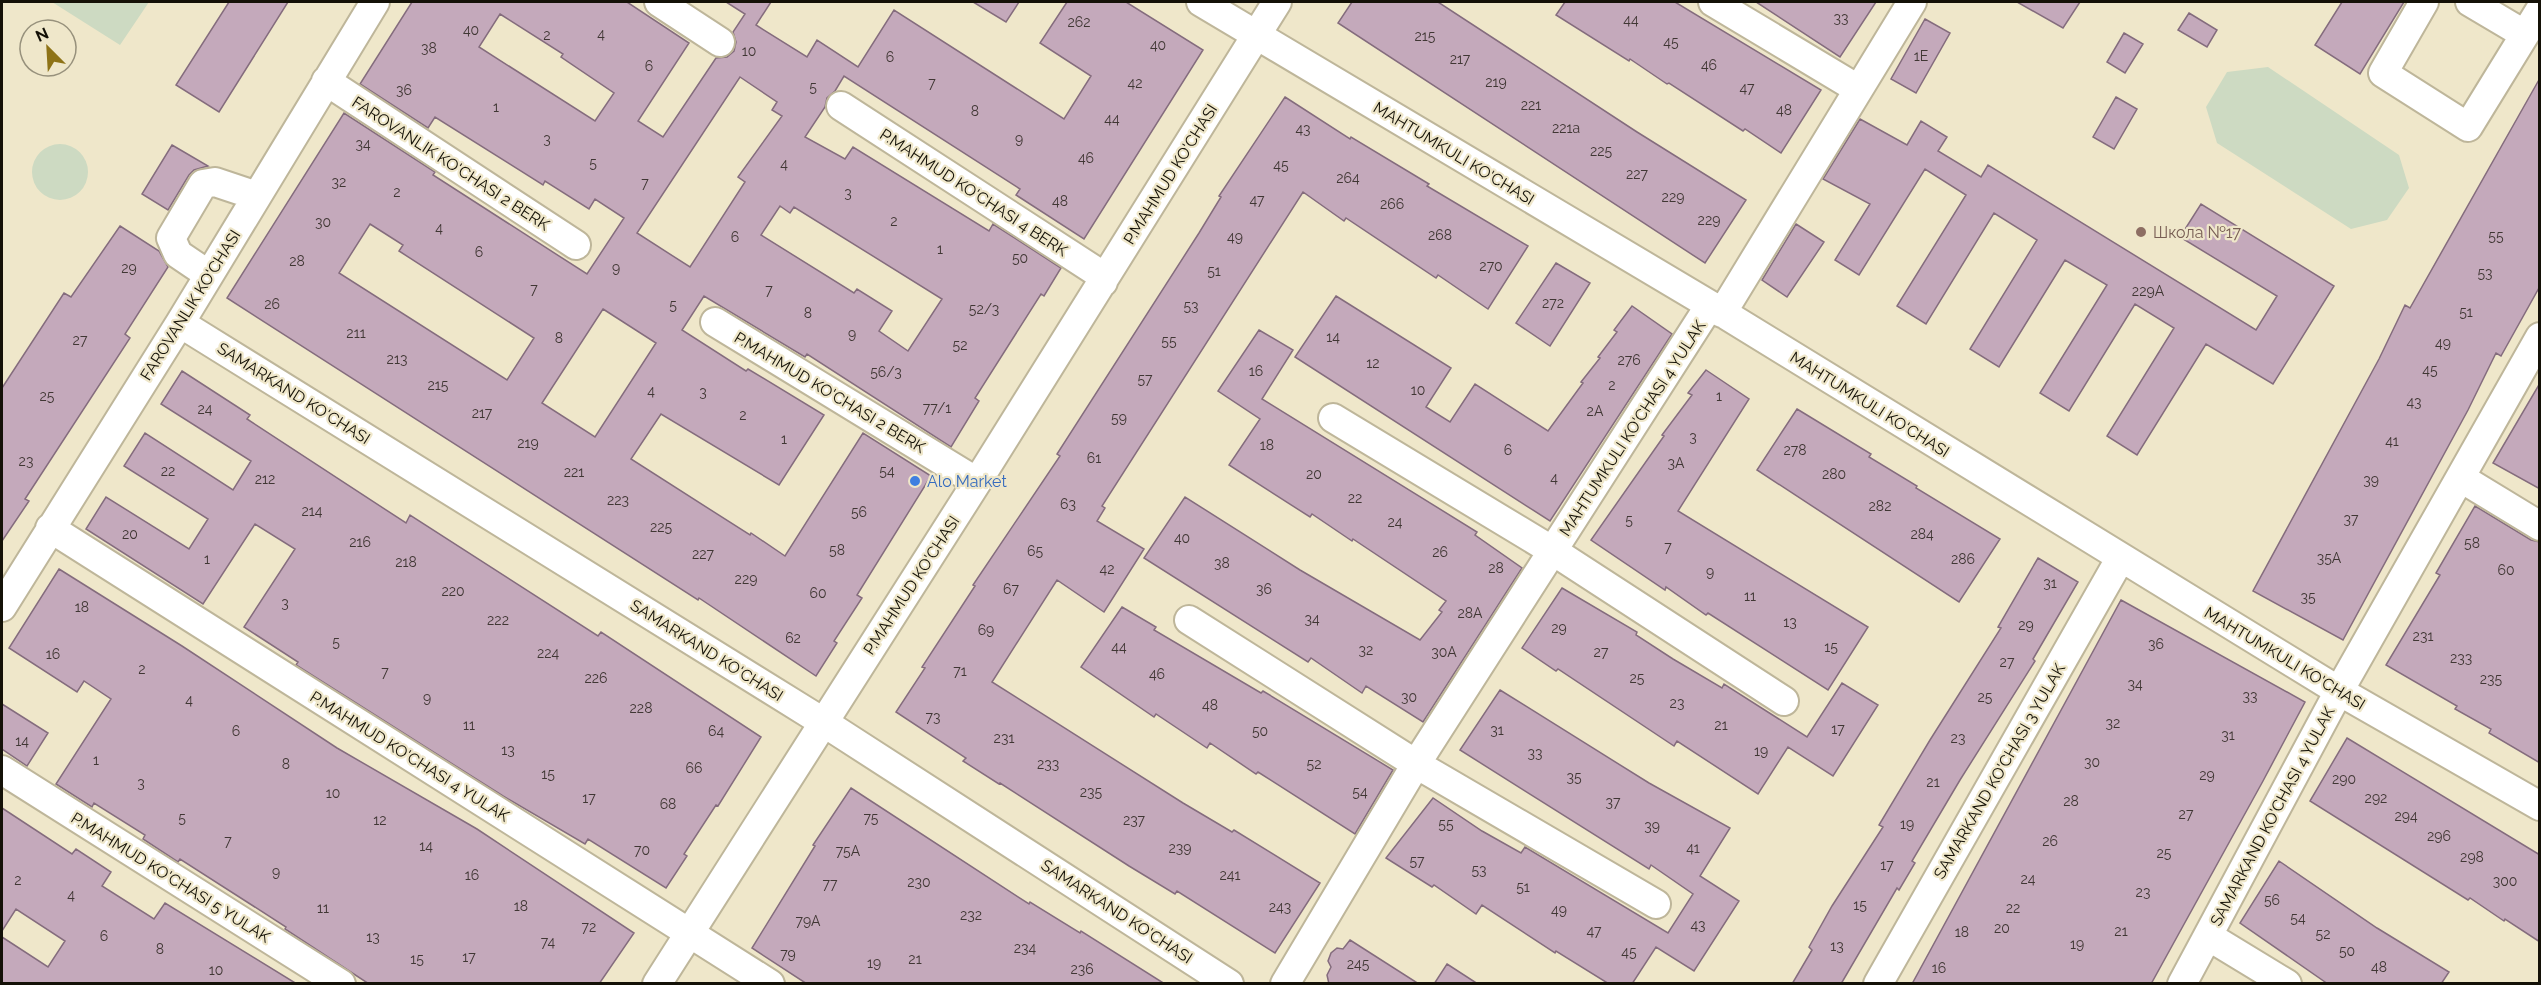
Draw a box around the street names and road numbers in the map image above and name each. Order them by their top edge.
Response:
street label: FAROVANLIK KO'CHASI 2 BERK [349,92,553,234]
street label: MAHTUMKULI KO'CHASI [1370,98,1538,209]
street label: P.MAHMUD KO'CHASI [1120,101,1221,248]
street label: P.MAHMUD KO'CHASI 4 BERK [876,125,1072,261]
street label: FAROVANLIK KO'CHASI [136,227,245,384]
street label: MAHTUMKULI KO'CHASI 4 YULAK [1555,316,1709,540]
street label: P.MAHMUD KO'CHASI 2 BERK [731,327,929,457]
street label: SAMARKAND KO'CHASI [214,339,374,448]
street label: MAHTUMKULI KO'CHASI [1787,348,1953,461]
street label: P.MAHMUD KO'CHASI [859,512,963,658]
street label: SAMARKAND KO'CHASI [627,596,787,705]
street label: MAHTUMKULI KO'CHASI [2201,603,2369,714]
street label: SAMARKAND KO'CHASI 3 YULAK [1930,660,2069,882]
street label: P.MAHMUD KO'CHASI 4 YULAK [307,687,513,826]
street label: SAMARKAND KO'CHASI 4 YULAK [2206,703,2339,929]
street label: P.MAHMUD KO'CHASI 5 YULAK [68,808,274,947]
street label: SAMARKAND KO'CHASI [1038,855,1196,967]

